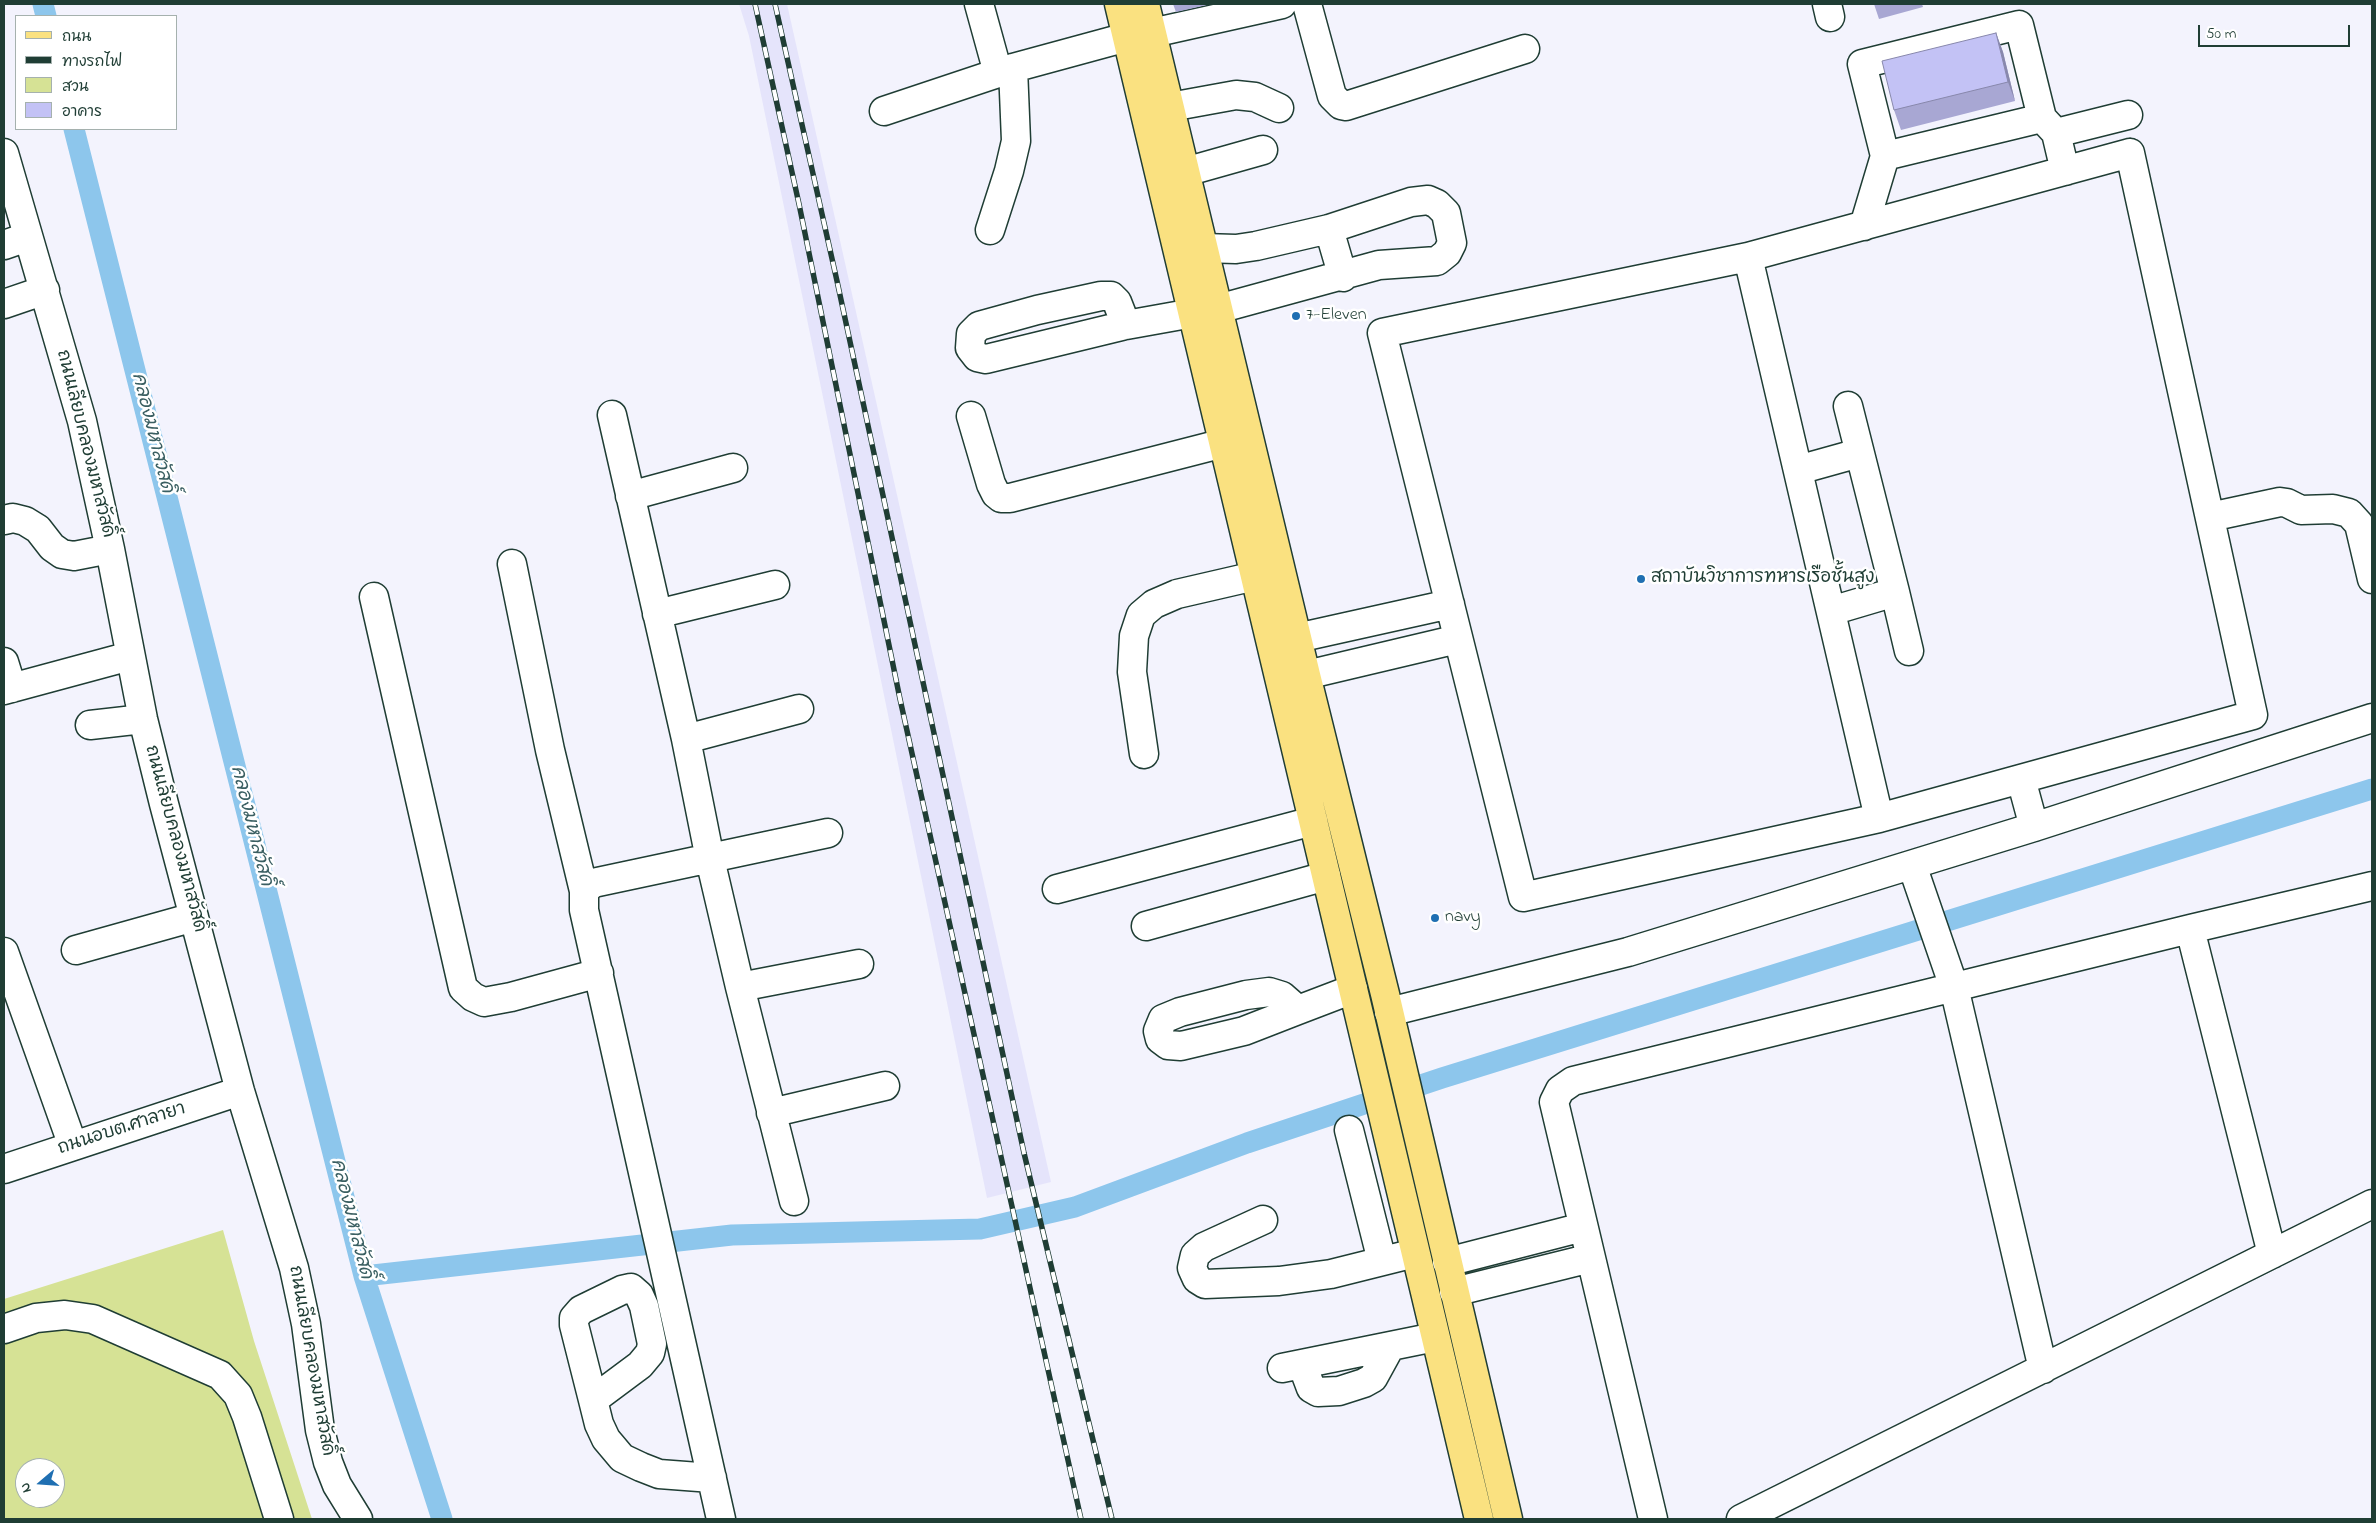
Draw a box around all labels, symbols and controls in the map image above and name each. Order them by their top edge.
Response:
legend [15,15,178,130]
scale bar [2201,15,2354,47]
text: 50 m [2206,23,2236,45]
text: ถนน [62,26,91,48]
text: ทางรถไฟ [62,51,122,73]
text: สวน [62,76,89,98]
text: อาคาร [62,101,102,123]
place label: 7-Eleven [1306,305,1367,327]
marker: 7-Eleven [1290,310,1302,322]
street label: ถนนเลียบคลองมหาสวัสดิ์ [50,348,118,540]
water label: คลองมหาสวัสดิ์ [125,371,177,495]
place label: สถาบันวิชาการทหารเรือชั้นสูง [1651,568,1874,590]
marker: สถาบันวิชาการทหารเรือชั้นสูง [1635,573,1647,585]
street label: ถนนเลียบคลองมหาสวัสดิ์ [139,743,209,935]
water label: คลองมหาสวัสดิ์ [224,764,276,888]
place label: navy [1445,907,1481,929]
marker: navy [1429,912,1441,924]
street label: ถนนอบต.ศาลายา [55,1099,189,1161]
water label: คลองมหาสวัสดิ์ [324,1157,376,1281]
street label: ถนนเลียบคลองมหาสวัสดิ์ [283,1264,337,1458]
north arrow [15,1458,65,1508]
text: N [15,1480,38,1495]

